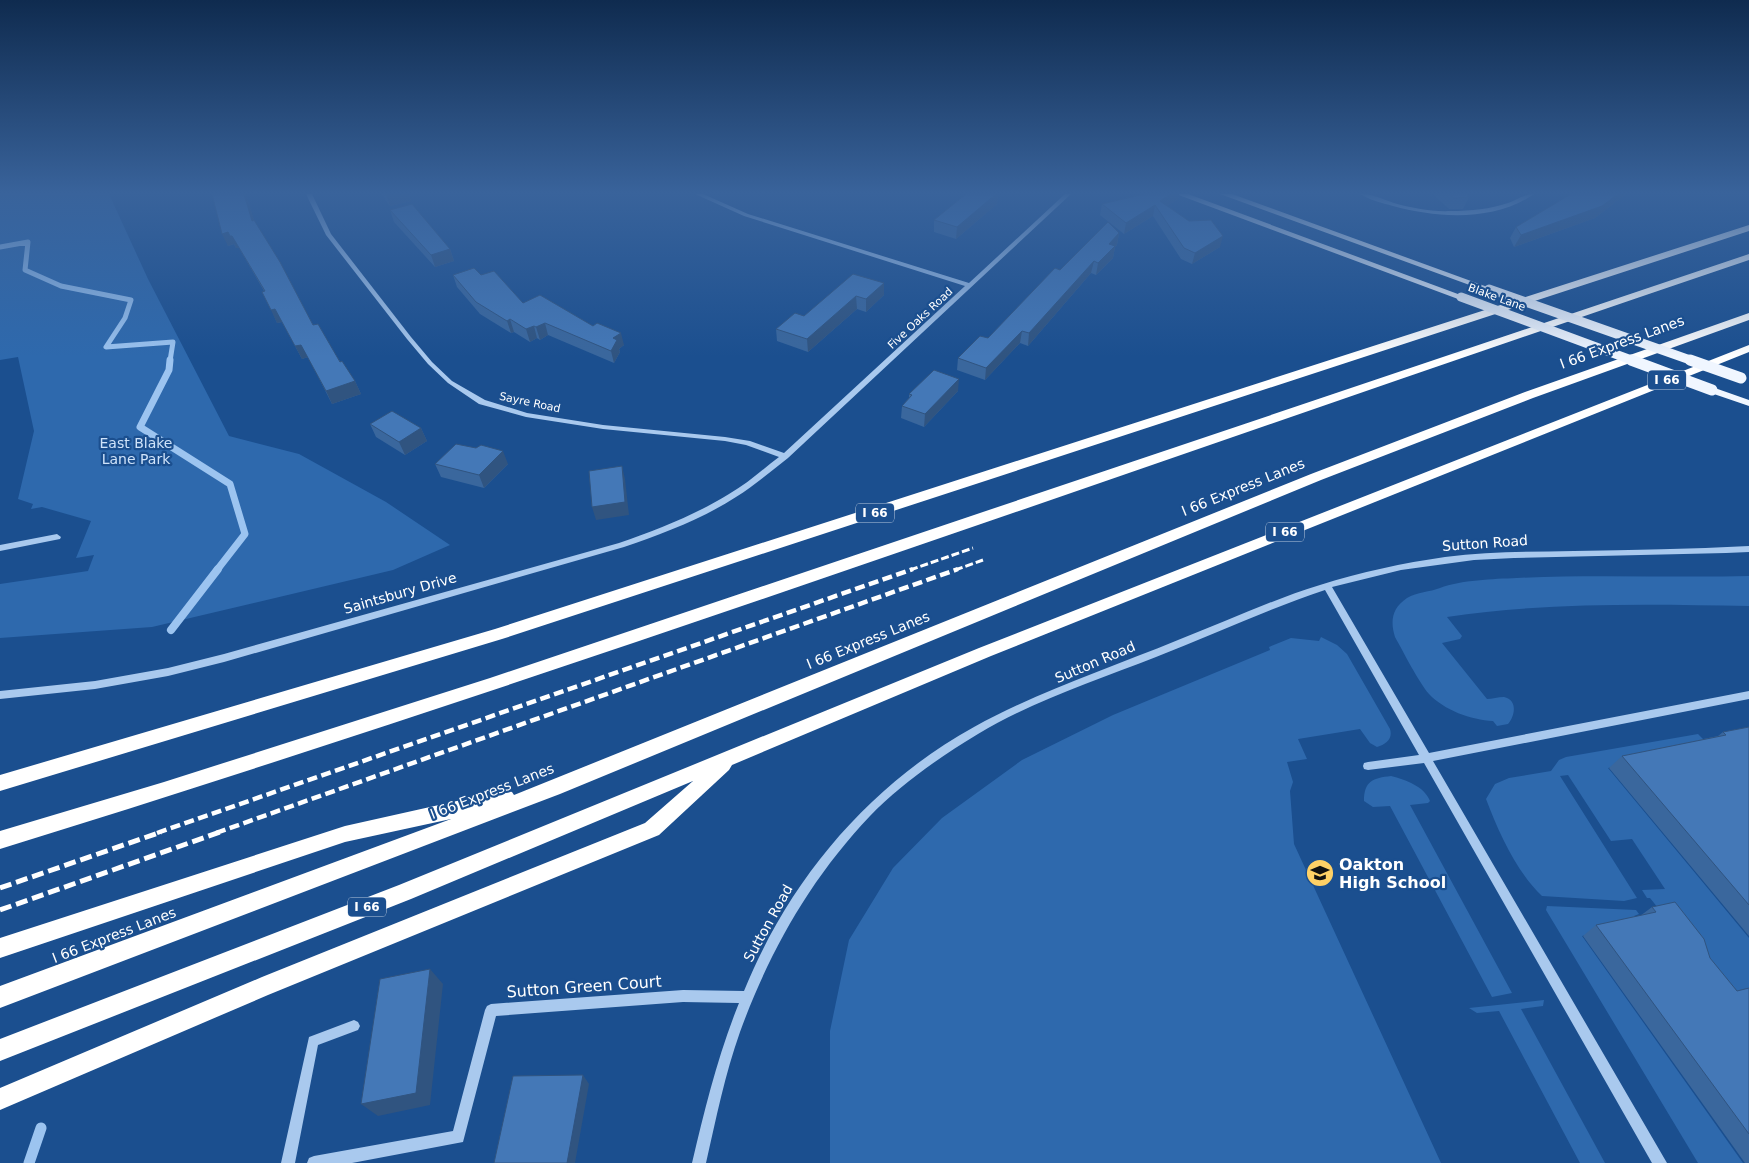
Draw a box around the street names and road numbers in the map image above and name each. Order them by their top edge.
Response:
street label: Blake Lane [1466,281,1528,314]
street label: Five Oaks Road [885,285,955,352]
street label: I 66 Express Lanes [1558,312,1686,372]
road number: I 66 [1648,370,1686,390]
street label: Sayre Road [498,390,562,415]
street label: I 66 Express Lanes [1179,455,1307,519]
road number: I 66 [856,503,894,522]
road number: I 66 [1266,522,1304,542]
street label: Sutton Road [1442,532,1528,554]
street label: Saintsbury Drive [342,569,458,617]
street label: I 66 Express Lanes [804,608,932,672]
street label: Sutton Road [1052,638,1138,686]
street label: I 66 Express Lanes [428,760,556,822]
street label: Sutton Road [740,882,796,964]
road number: I 66 [348,898,386,916]
street label: I 66 Express Lanes [50,904,178,966]
street label: Sutton Green Court [506,972,662,1001]

